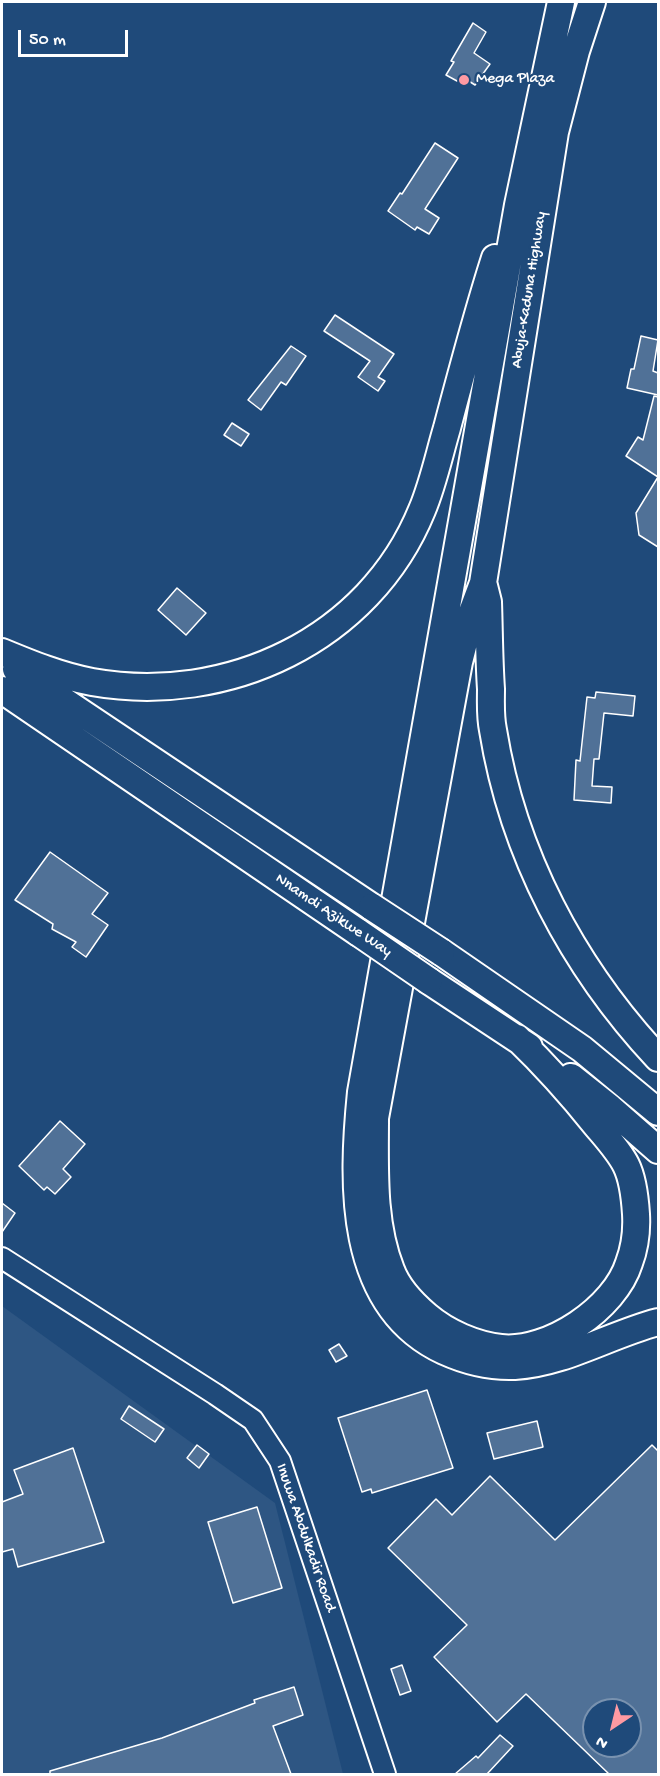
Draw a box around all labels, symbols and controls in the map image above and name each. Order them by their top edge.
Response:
scale bar [21,18,130,56]
text: 50 m [29,30,66,51]
place label: Mega Plaza [476,70,554,90]
marker: Mega Plaza [457,73,471,87]
street label: Abuja-Kaduna Highway [508,210,552,370]
street label: Nnamdi Azikwe Way [271,870,395,962]
street label: Inuwa Abdulkadir Road [271,1461,339,1615]
north arrow [582,1698,642,1758]
text: N [593,1731,612,1752]

